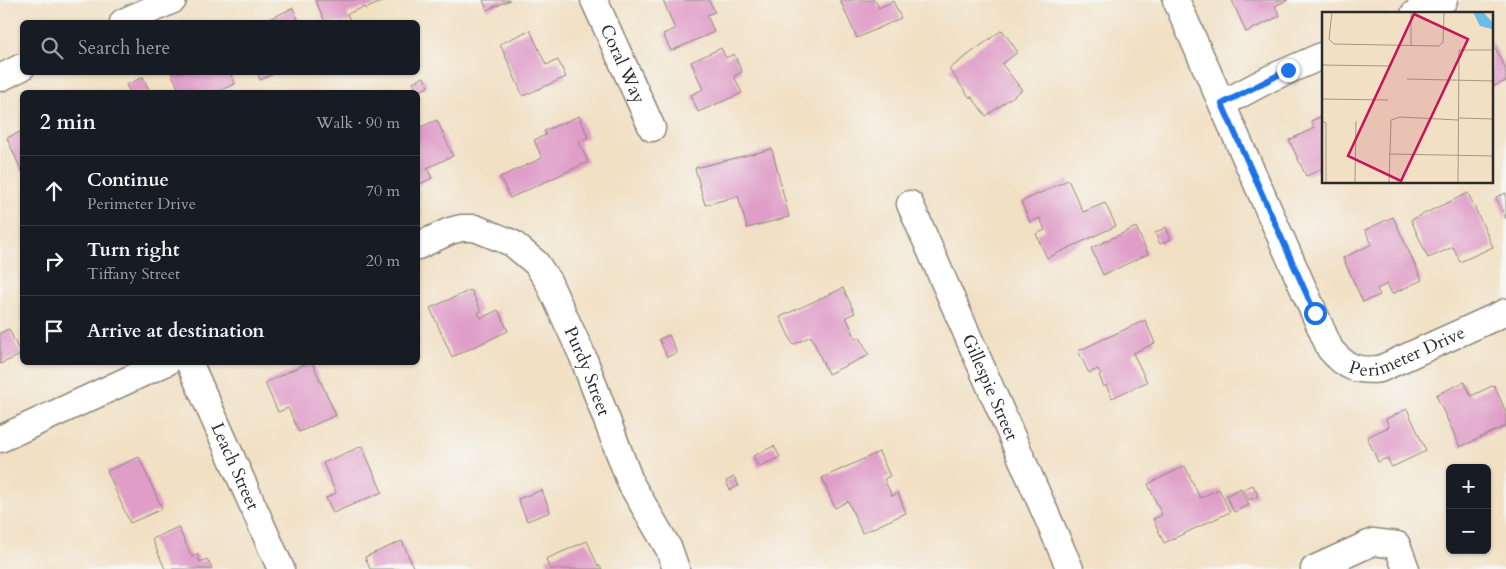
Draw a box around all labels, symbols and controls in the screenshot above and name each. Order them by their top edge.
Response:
inset map [1322,12,1494,184]
search box [20,20,420,75]
street label: Coral Way [594,20,652,108]
icon: search [38,34,66,62]
text: Search here [78,35,170,61]
route end [1277,59,1300,82]
text: 2 min [40,108,96,137]
text: Walk · 90 m [316,112,400,134]
text: Continue [87,167,169,193]
icon: ahead [40,177,68,205]
text: 70 m [366,180,400,202]
text: Perimeter Drive [87,193,196,215]
text: Turn right [87,237,179,263]
icon: right [40,247,68,275]
text: 20 m [366,250,400,272]
text: Tiffany Street [87,263,180,285]
route start [1304,302,1327,325]
icon: arrive [40,317,68,345]
text: Arrive at destination [87,318,264,344]
street label: Perimeter Drive [1346,320,1469,382]
street label: Purdy Street [558,322,617,420]
street label: Gillespie Street [956,330,1025,445]
street label: Leach Street [205,419,266,514]
map controls [1446,464,1491,554]
button: + [1446,464,1491,509]
button: − [1446,509,1491,554]

